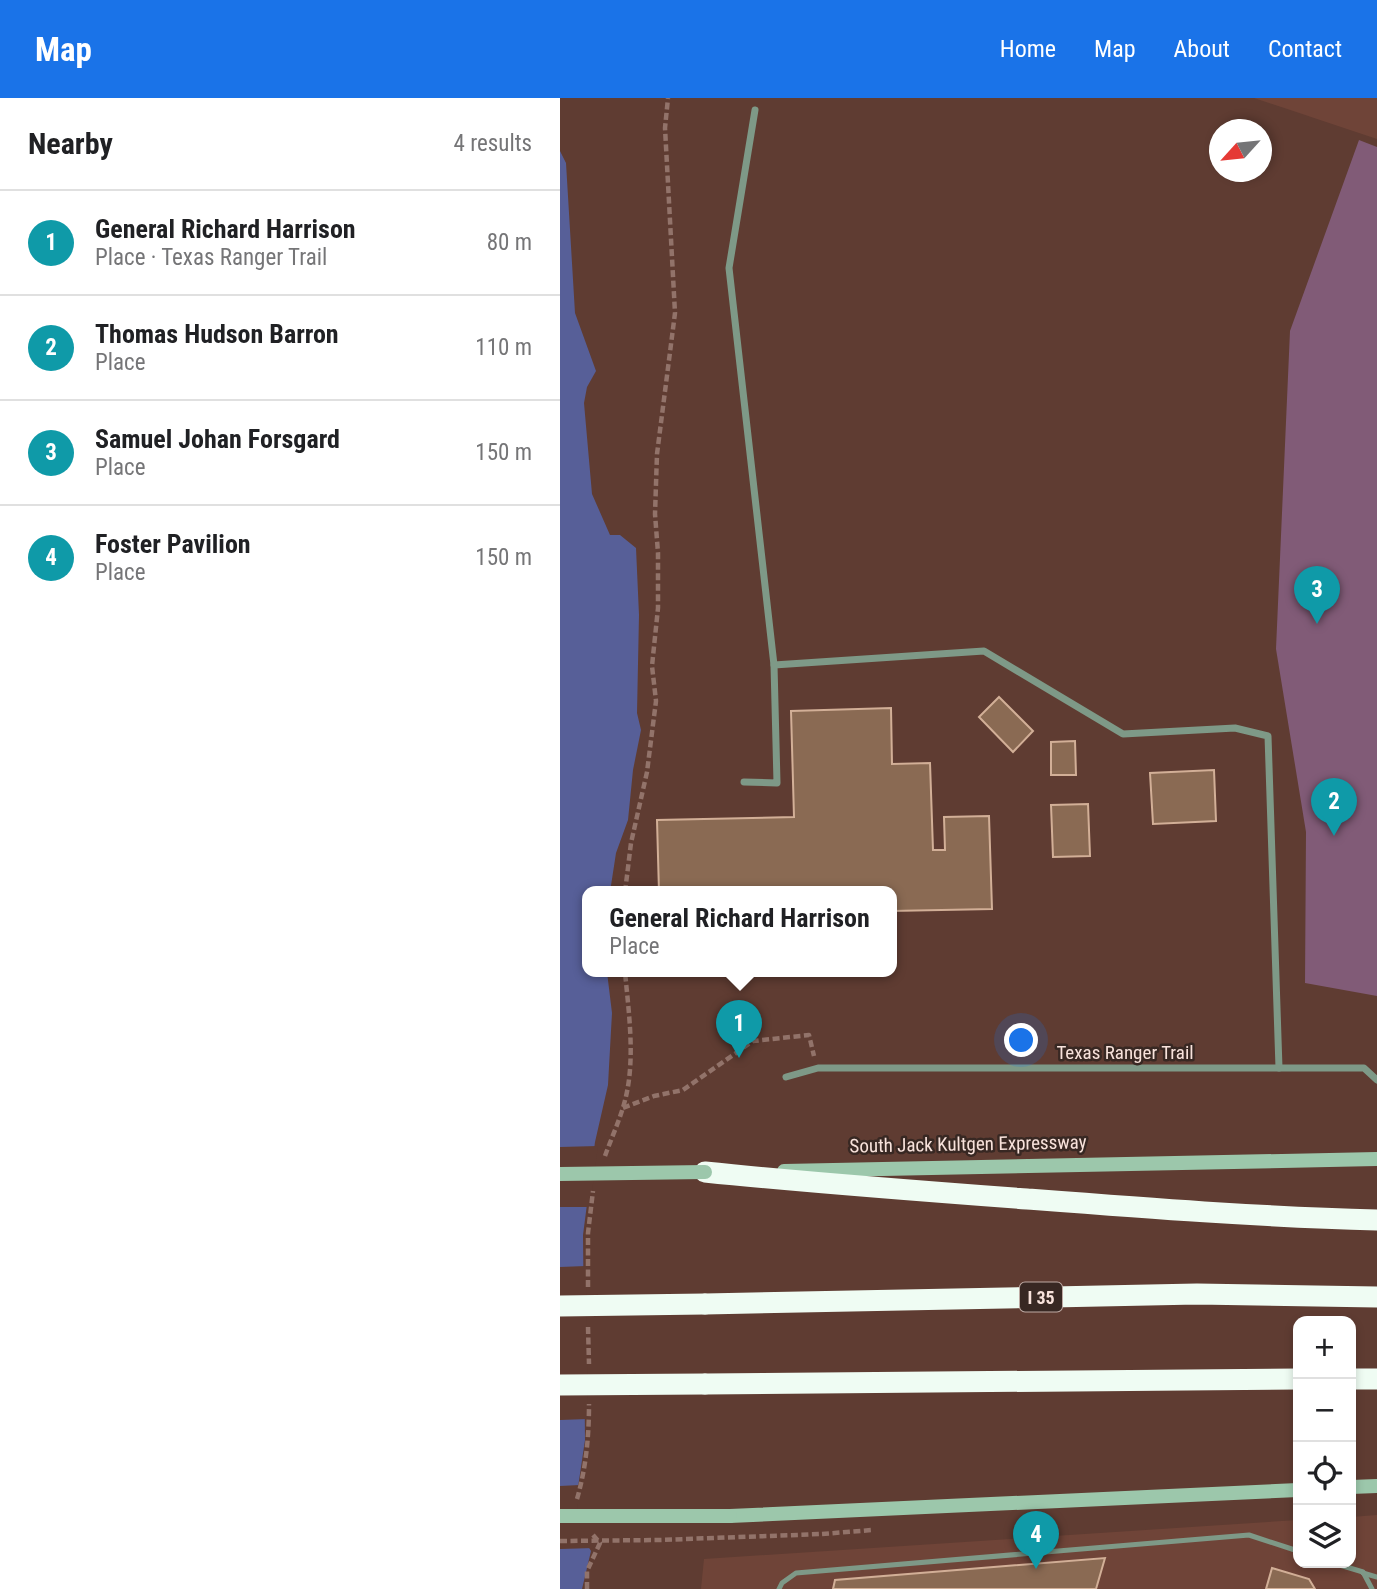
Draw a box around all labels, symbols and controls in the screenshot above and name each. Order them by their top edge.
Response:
text: Map [35,30,92,69]
text: Home [1000,35,1056,63]
text: Map [1094,35,1136,63]
text: About [1174,35,1230,63]
text: Contact [1268,35,1342,63]
north arrow [1209,119,1272,182]
text: Nearby [28,126,113,161]
text: 4 results [454,130,532,157]
text: General Richard Harrison [95,214,356,244]
text: 1 [45,229,57,256]
text: 80 m [487,229,532,256]
text: Place · Texas Ranger Trail [95,244,327,271]
text: Thomas Hudson Barron [95,319,339,349]
text: 2 [45,334,57,361]
text: 110 m [475,334,532,361]
text: Place [95,349,145,376]
text: Samuel Johan Forsgard [95,424,340,454]
text: 3 [45,439,57,466]
text: 150 m [475,439,532,466]
text: Place [95,454,145,481]
text: Foster Pavilion [95,529,251,559]
text: 4 [45,544,57,571]
text: 150 m [475,544,532,571]
text: Place [95,559,145,586]
pin: 3 [1294,566,1340,624]
pin: 2 [1311,778,1357,836]
popup [582,886,897,977]
text: General Richard Harrison [609,903,870,933]
text: Place [609,933,660,960]
pin: 1 [716,1000,762,1058]
your location [1004,1023,1038,1057]
street label: Texas Ranger Trail [1056,1041,1194,1064]
street label: South Jack Kultgen Expressway [849,1130,1087,1158]
road number: I 35 [1020,1282,1062,1312]
map controls [1293,1316,1356,1568]
button: + [1293,1316,1356,1379]
button: − [1293,1379,1356,1442]
button: locate [1293,1442,1356,1505]
button: layers [1293,1505,1356,1568]
pin: 4 [1013,1511,1059,1569]

